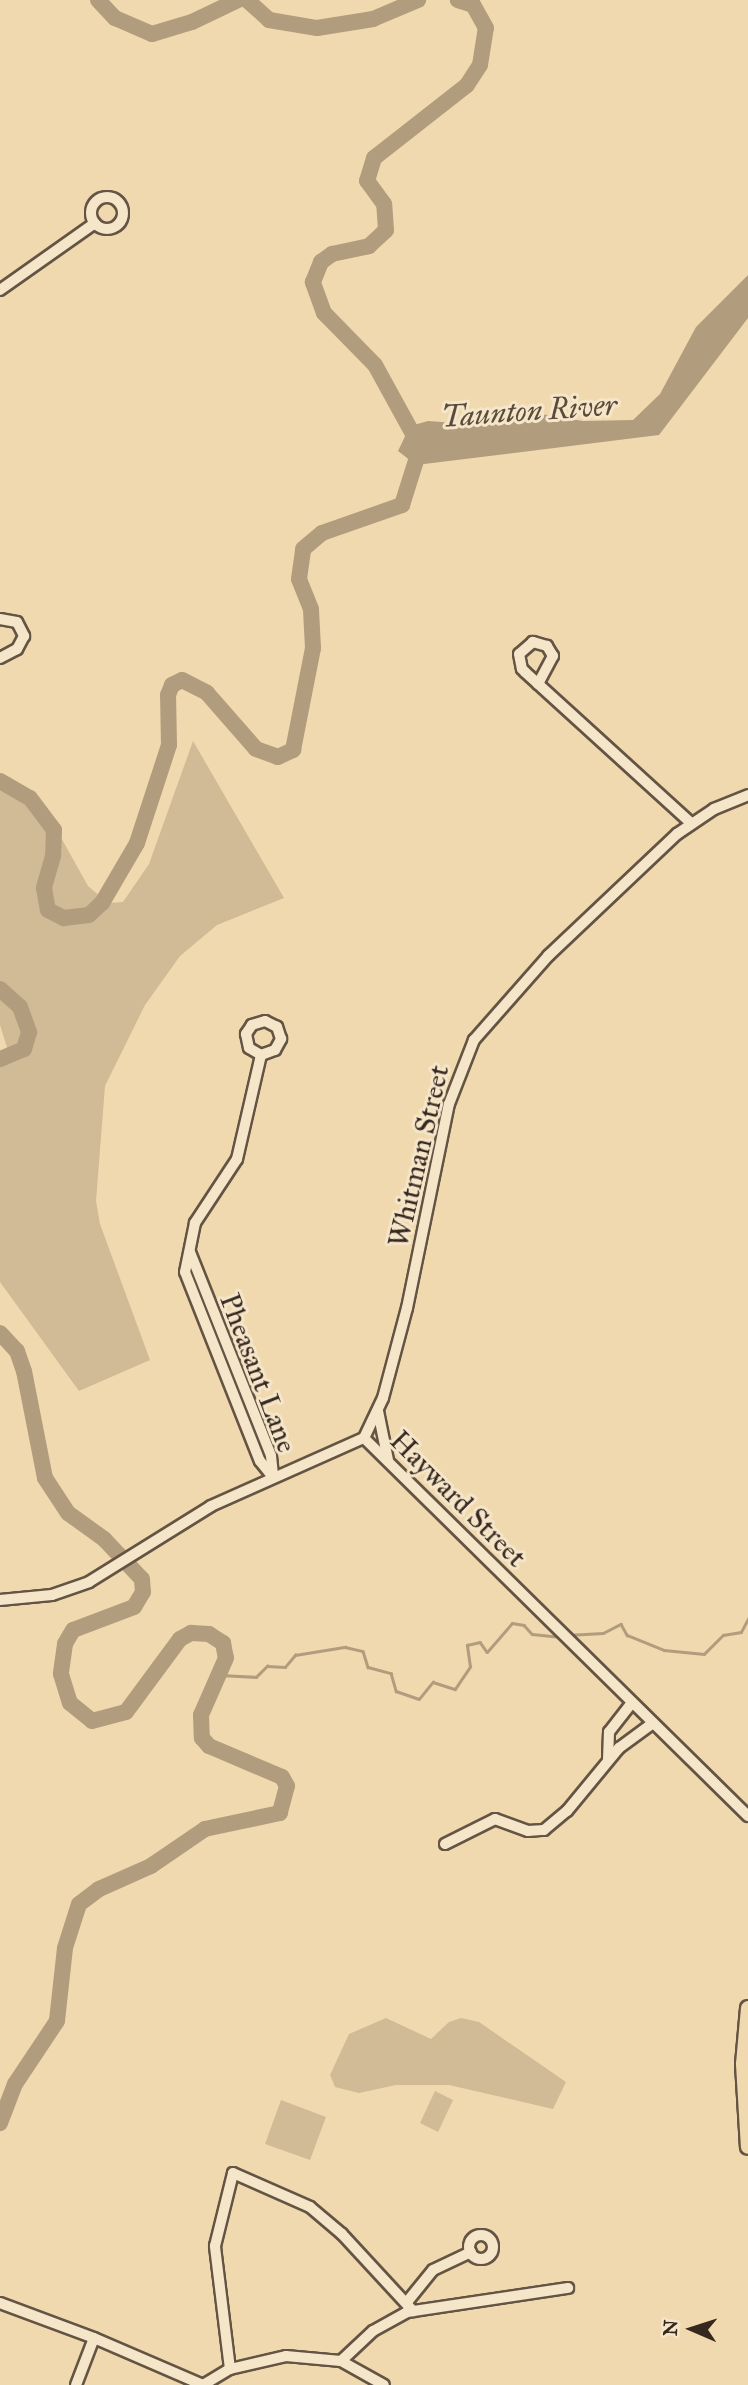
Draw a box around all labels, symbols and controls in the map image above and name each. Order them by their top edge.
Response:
water label: Taunton River [440,387,618,435]
street label: Whitman Street [382,1062,456,1250]
street label: Pheasant Lane [212,1289,304,1457]
street label: Hayward Street [383,1424,533,1574]
north arrow [657,2294,727,2364]
text: N [659,2319,682,2337]

